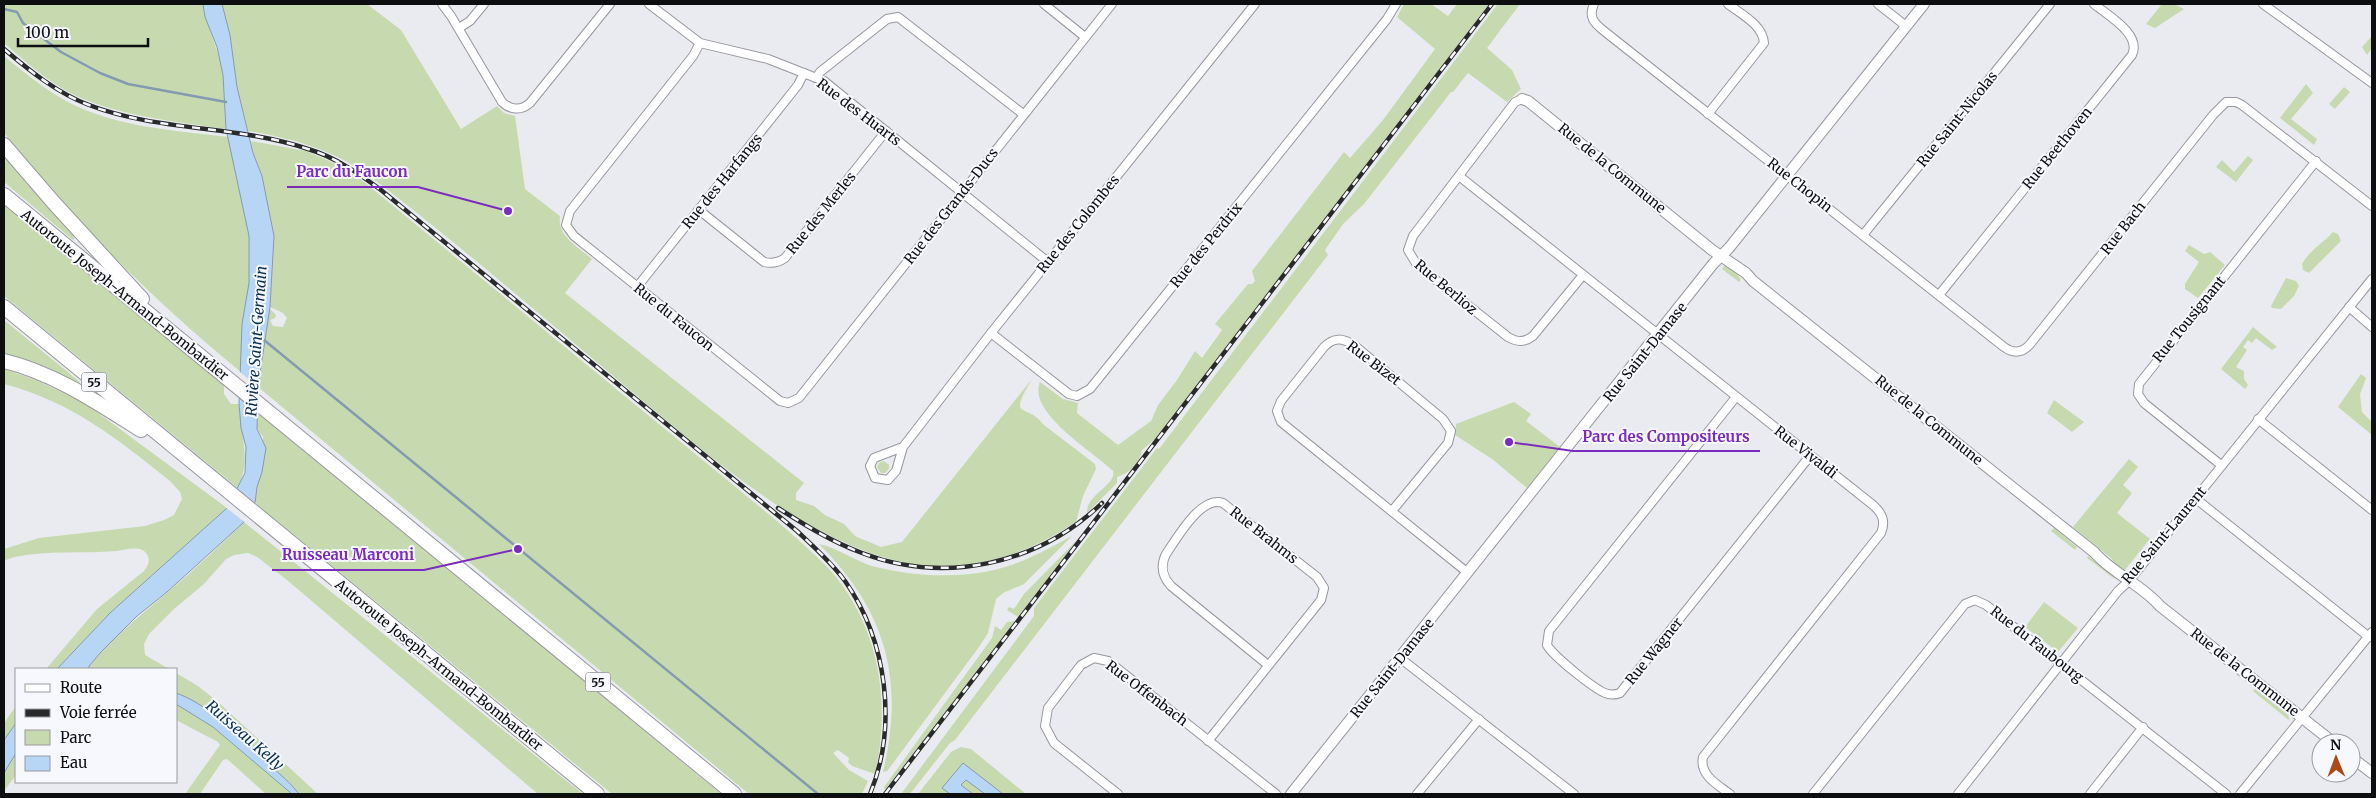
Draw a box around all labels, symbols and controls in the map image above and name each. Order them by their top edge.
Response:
scale bar [18,15,148,47]
text: 100 m [25,23,69,42]
street label: Rue Saint-Nicolas [1913,67,2001,171]
street label: Rue des Huarts [813,74,905,150]
street label: Rue Beethoven [2018,103,2096,193]
street label: Rue de la Commune [1555,119,1669,217]
street label: Rue des Harfangs [678,130,766,232]
street label: Rue des Grands-Ducs [900,144,1002,268]
street label: Rue Chopin [1764,154,1836,216]
callout: Parc du Faucon [287,157,418,187]
text: Parc du Faucon [296,162,408,181]
street label: Rue des Merles [782,168,860,258]
street label: Rue des Colombes [1033,171,1123,277]
street label: Rue des Perdrix [1166,198,1246,291]
street label: Rue Bach [2097,198,2149,258]
street label: Autoroute Joseph-Armand-Bombardier [17,205,233,385]
street label: Rue Berlioz [1411,256,1481,319]
water label: Rivière Saint-Germain [241,265,271,417]
street label: Rue Tousignant [2149,272,2230,366]
street label: Rue du Faucon [630,279,718,355]
street label: Rue Saint-Damase [1599,299,1691,405]
street label: Rue Bizet [1343,337,1405,390]
street label: Rue de la Commune [1872,371,1986,469]
road number: 55 [82,372,106,392]
callout: Parc des Compositeurs [1573,421,1760,451]
street label: Rue Vivaldi [1771,422,1842,483]
text: Parc des Compositeurs [1582,427,1750,446]
street label: Rue Saint-Laurent [2118,482,2210,588]
street label: Rue Brahms [1226,503,1302,567]
callout: Ruisseau Marconi [272,540,424,570]
text: Ruisseau Marconi [282,545,414,564]
street label: Autoroute Joseph-Armand-Bombardier [331,575,547,755]
street label: Rue du Faubourg [1987,602,2088,686]
street label: Rue Wagner [1621,614,1687,688]
street label: Rue Saint-Damase [1346,615,1438,721]
street label: Rue de la Commune [2187,624,2303,720]
street label: Rue Offenbach [1102,656,1192,730]
legend [15,668,178,783]
road number: 55 [586,672,610,692]
text: Route [60,678,102,697]
water label: Ruisseau Kelly [202,696,288,774]
text: Voie ferrée [59,703,137,722]
text: Parc [60,728,92,747]
north arrow [2311,733,2361,783]
text: N [2330,736,2341,754]
text: Eau [60,753,87,772]

